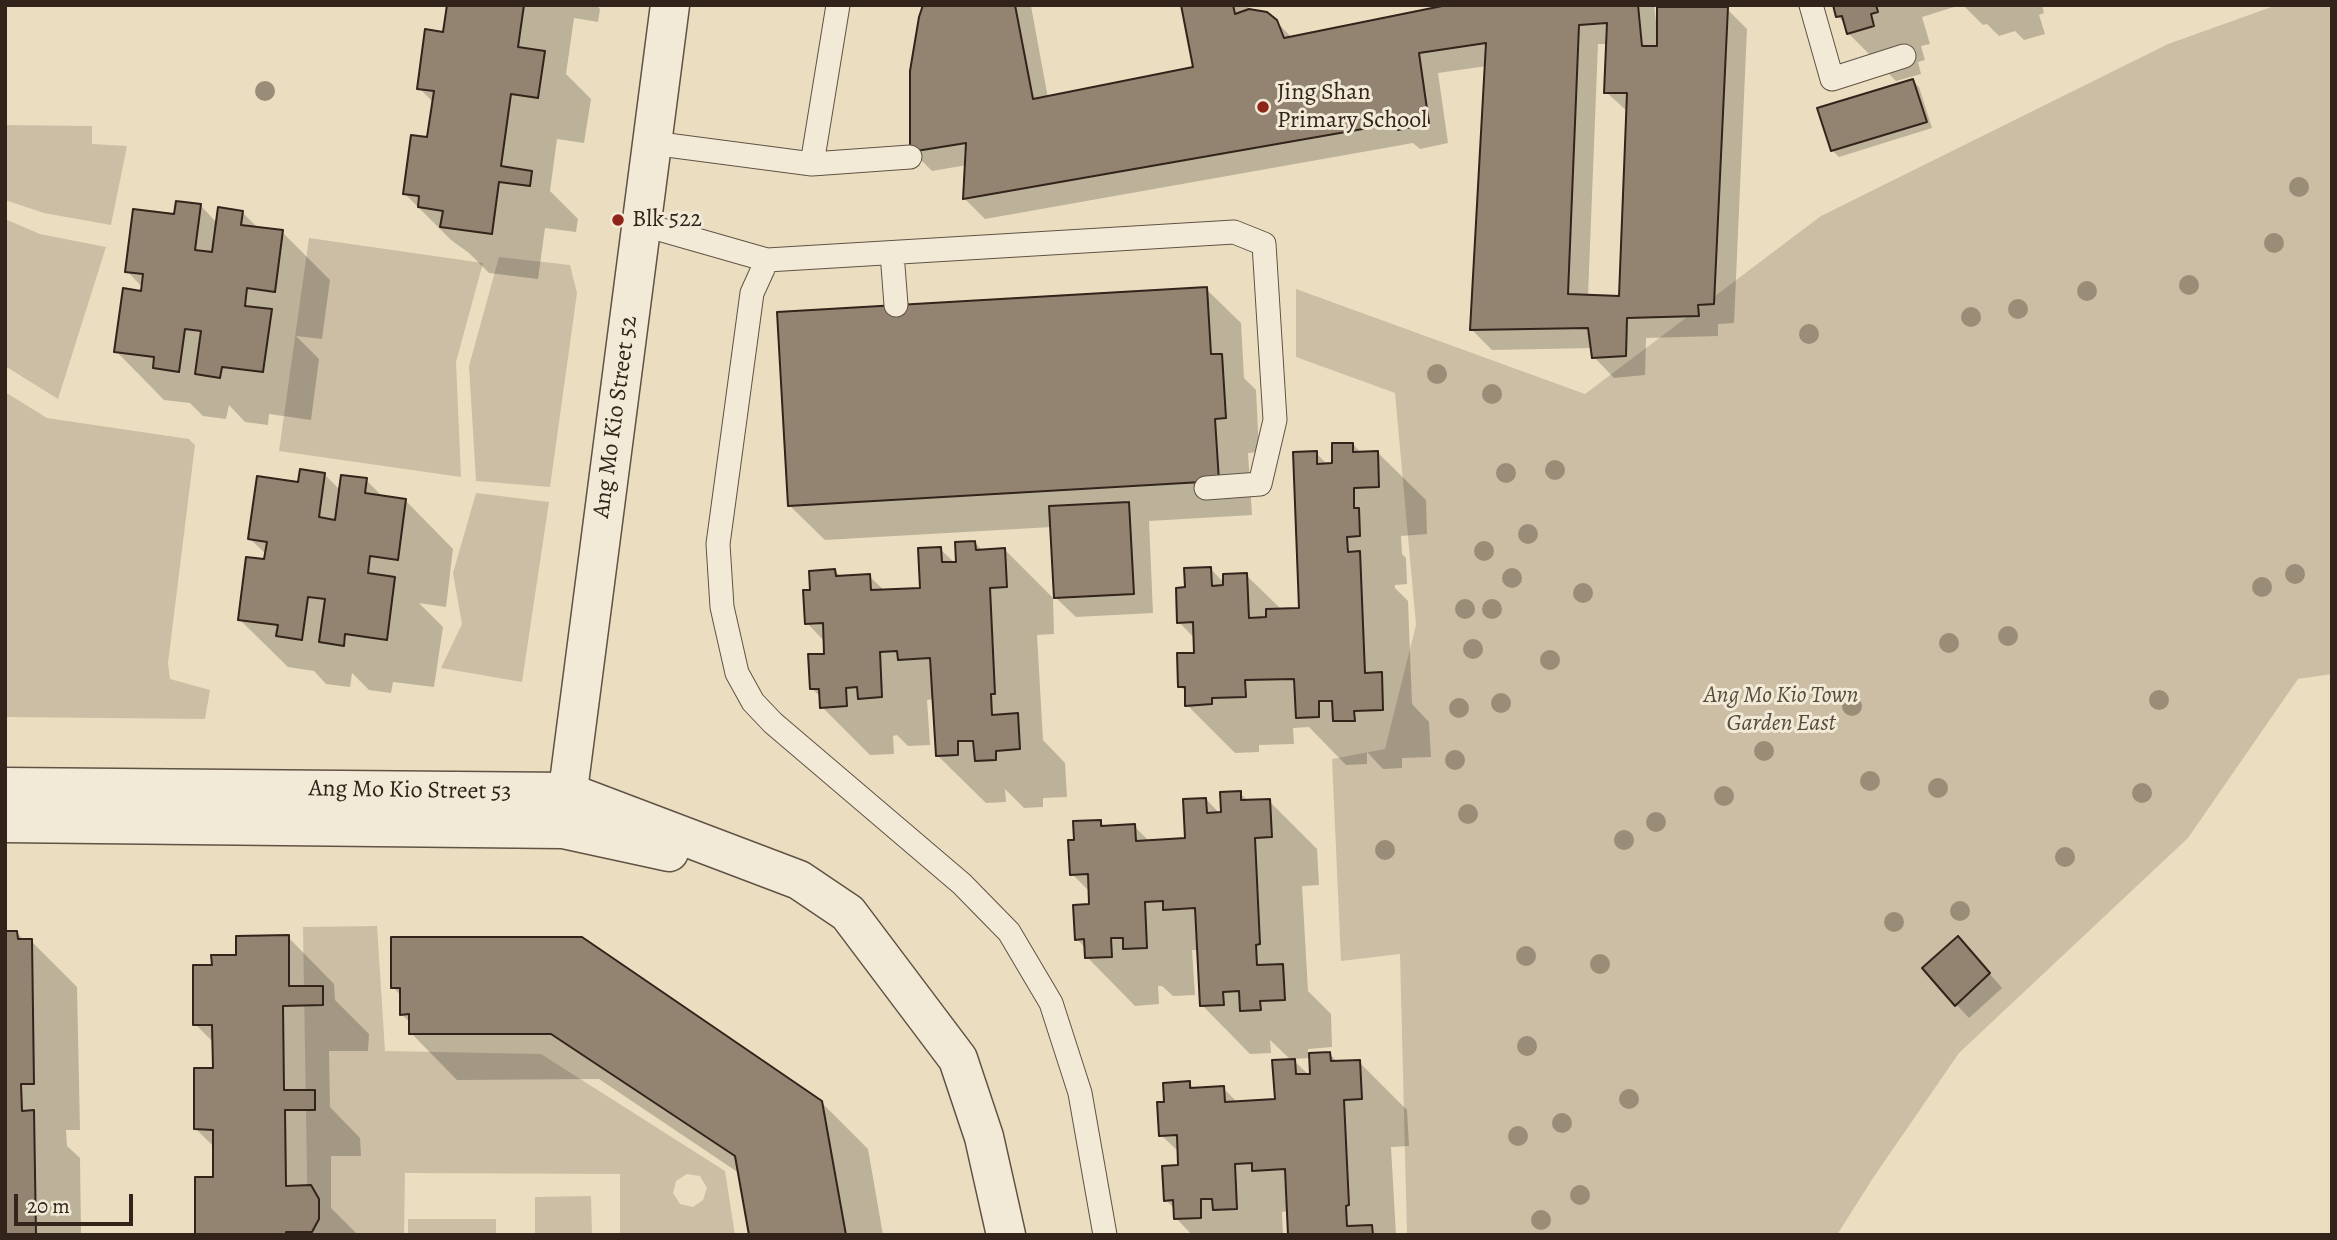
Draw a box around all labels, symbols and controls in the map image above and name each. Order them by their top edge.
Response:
place label: Jing Shan Primary School [1277,79,1427,135]
marker: Jing Shan Primary School [1255,99,1271,115]
place label: Blk 522 [632,206,702,234]
marker: Blk 522 [610,212,626,228]
street label: Ang Mo Kio Street 52 [588,314,644,520]
park label: Ang Mo Kio Town Garden East [1704,682,1858,738]
street label: Ang Mo Kio Street 53 [308,775,512,807]
scale bar [18,1180,136,1224]
text: 20 m [27,1192,70,1220]

